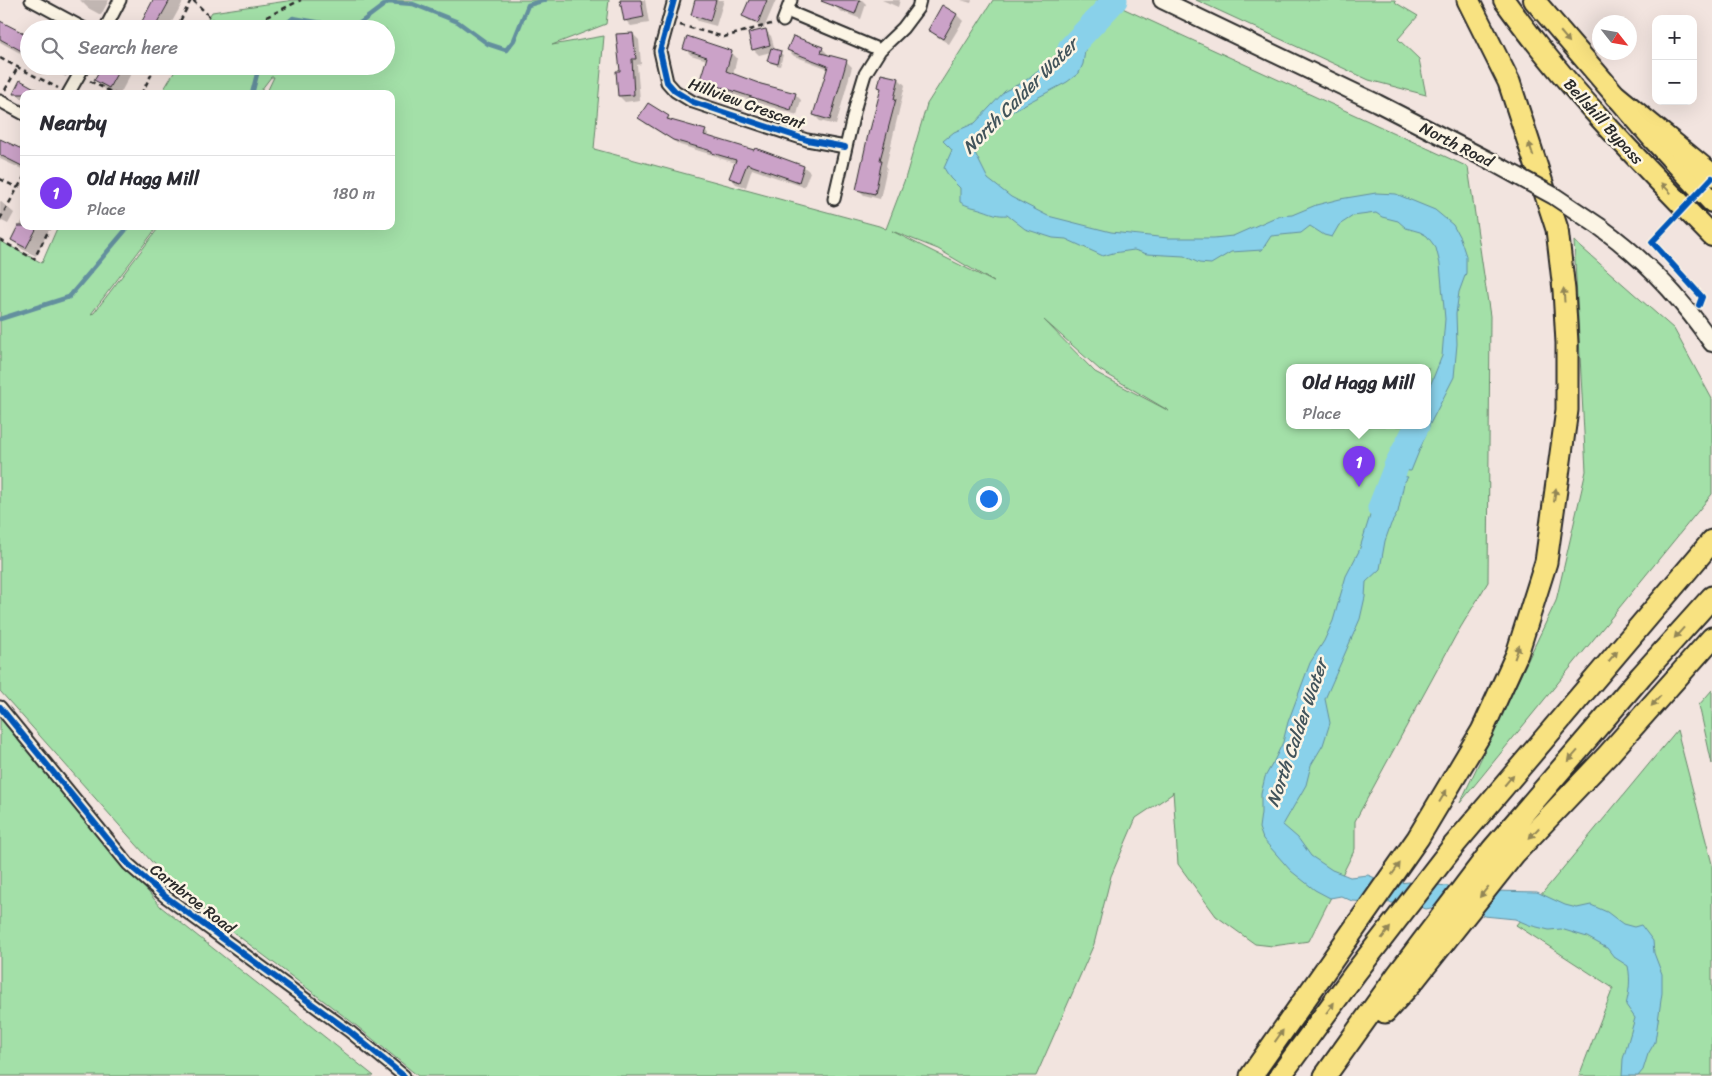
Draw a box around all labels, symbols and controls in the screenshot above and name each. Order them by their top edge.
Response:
north arrow [1592,15,1637,60]
map controls [1652,15,1697,105]
button: + [1652,15,1697,60]
search box [20,20,395,75]
water label: North Calder Water [954,28,1088,162]
one-way arrow [1560,30,1571,43]
text: Search here [78,31,178,64]
icon: search [38,34,66,62]
button: − [1652,60,1697,105]
street label: Hillview Crescent [684,69,810,138]
street label: Bellshill Bypass [1556,71,1651,172]
text: Nearby [40,104,106,142]
street label: North Road [1415,113,1500,176]
one-way arrow [1527,141,1535,156]
text: Old Hagg Mill [87,162,199,195]
text: 1 [53,179,59,208]
text: 180 m [332,179,375,208]
one-way arrow [1660,183,1672,195]
text: Place [87,195,126,224]
one-way arrow [1560,286,1568,302]
popup [1286,364,1431,429]
text: Old Hagg Mill [1302,366,1415,399]
text: Place [1302,399,1341,428]
pin: 1 [1343,446,1375,487]
your location [976,486,1002,512]
one-way arrow [1551,486,1559,502]
one-way arrow [1674,627,1685,640]
one-way arrow [1513,644,1521,659]
one-way arrow [1608,649,1619,662]
water label: North Calder Water [1257,652,1338,811]
one-way arrow [1650,694,1662,706]
one-way arrow [1567,749,1578,762]
one-way arrow [1503,774,1514,787]
one-way arrow [1438,790,1447,803]
one-way arrow [1528,827,1540,839]
street label: Carnbroe Road [143,855,243,942]
one-way arrow [1391,862,1401,876]
one-way arrow [1478,885,1489,898]
one-way arrow [1381,926,1391,940]
one-way arrow [1324,1002,1335,1015]
one-way arrow [1274,1029,1284,1043]

